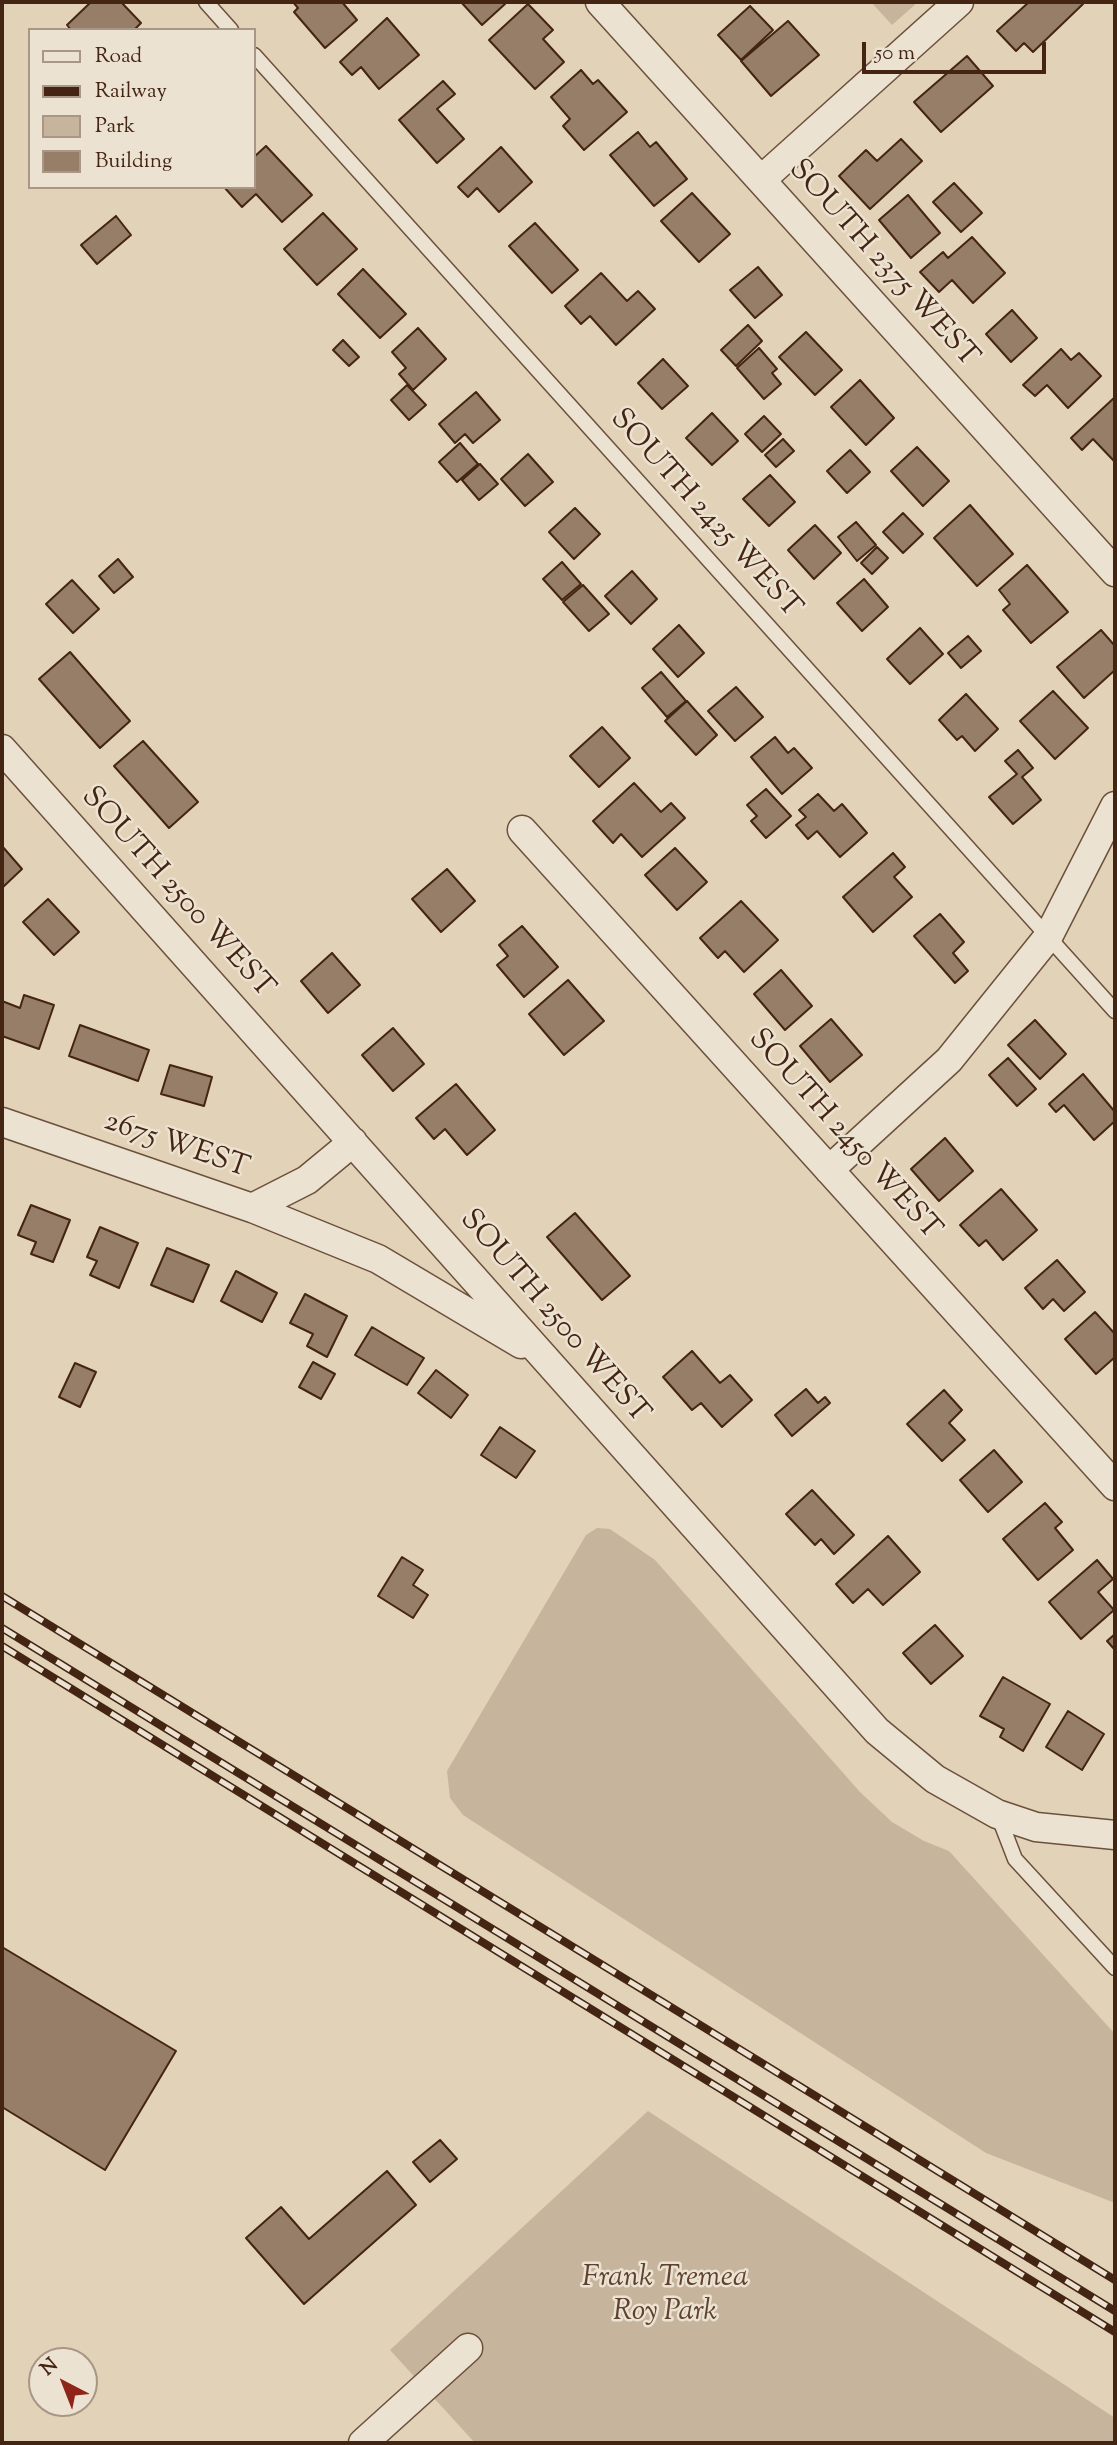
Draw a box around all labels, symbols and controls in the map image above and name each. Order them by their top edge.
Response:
legend [28,28,256,189]
scale bar [865,28,1049,72]
text: 50 m [875,39,915,69]
text: Road [95,42,142,72]
text: Railway [95,77,167,107]
text: Park [95,112,135,142]
text: Building [95,147,172,177]
street label: SOUTH 2375 WEST [779,154,985,376]
street label: SOUTH 2425 WEST [601,403,807,627]
street label: SOUTH 2500 WEST [72,781,280,1007]
street label: SOUTH 2450 WEST [739,1023,947,1249]
street label: 2675 WEST [99,1105,253,1189]
street label: SOUTH 2500 WEST [450,1204,656,1432]
park label: Frank Tremea Roy Park [582,2262,748,2332]
north arrow [28,2347,98,2417]
text: N [35,2352,65,2383]

